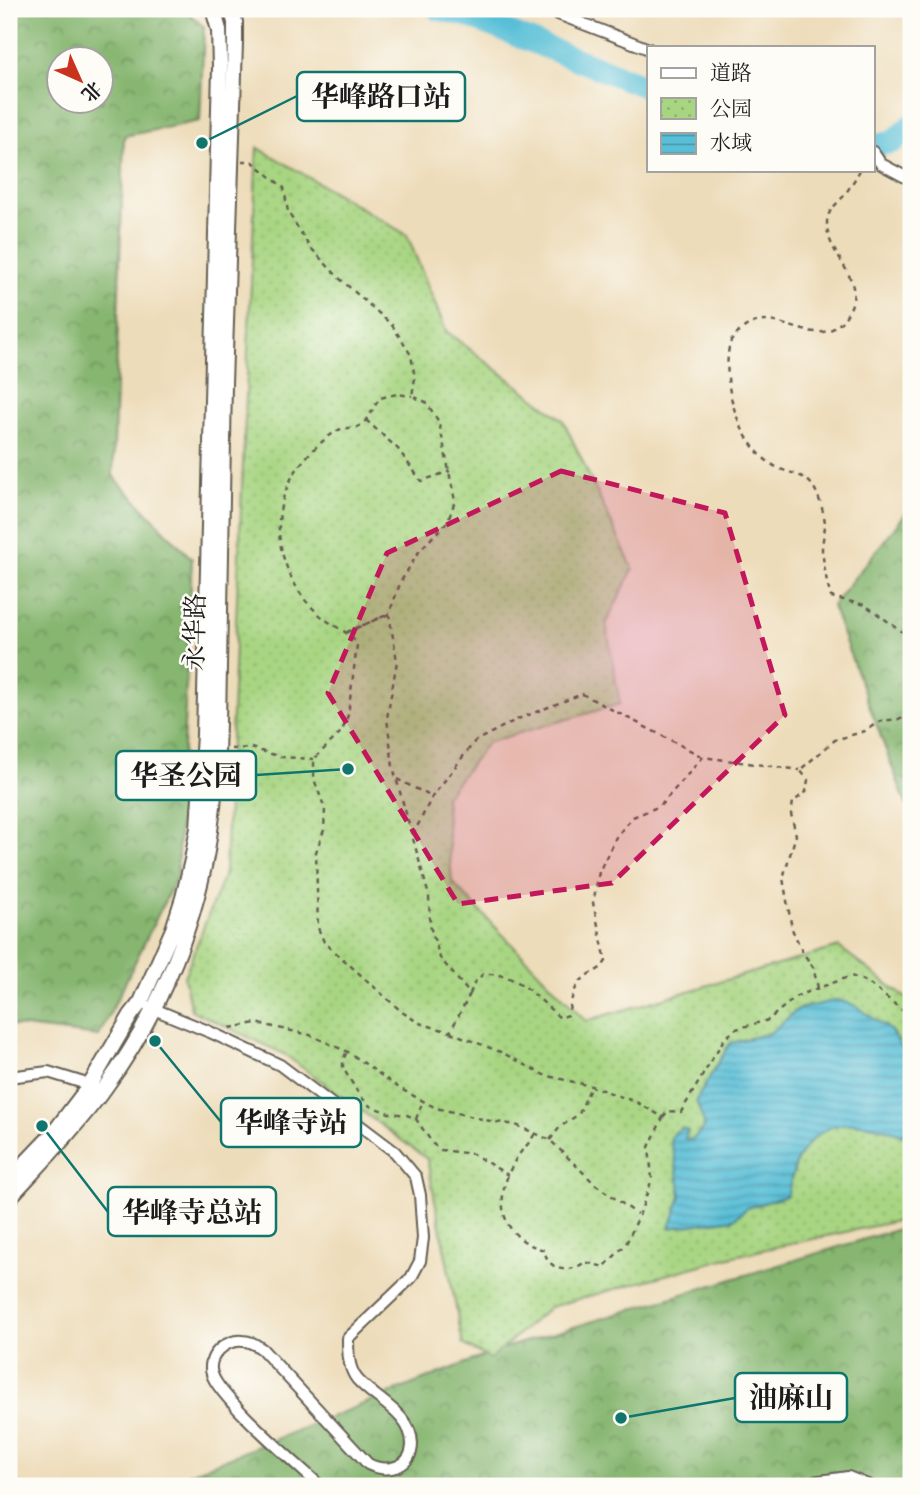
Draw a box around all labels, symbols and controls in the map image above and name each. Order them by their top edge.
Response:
north arrow [46,46,116,116]
legend [647,46,874,172]
text: 道路 [710,59,752,87]
callout: 华峰路口站 [297,72,465,121]
text: 北 [75,75,107,107]
text: 华峰路口站 [311,78,451,116]
text: 公园 [710,95,752,123]
text: 水域 [710,129,752,157]
street label: 永华路 [177,593,213,671]
callout: 华圣公园 [116,751,256,800]
text: 华圣公园 [130,757,242,795]
callout: 华峰寺站 [221,1098,361,1147]
text: 华峰寺站 [235,1104,347,1142]
callout: 华峰寺总站 [108,1187,276,1236]
text: 华峰寺总站 [122,1194,262,1232]
callout: 油麻山 [735,1373,847,1422]
text: 油麻山 [749,1379,833,1417]

